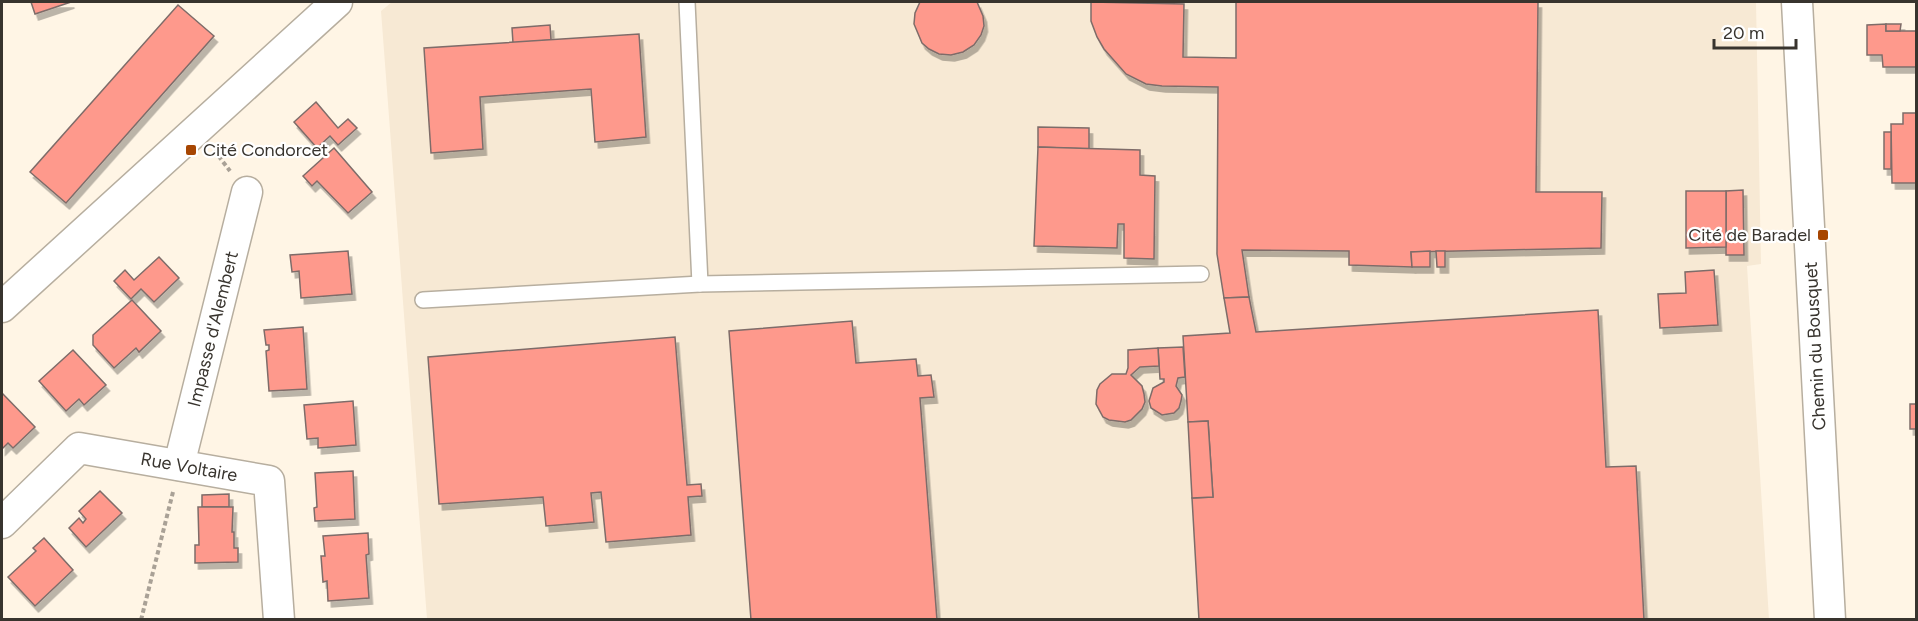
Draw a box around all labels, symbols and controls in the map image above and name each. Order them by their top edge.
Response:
scale bar [1714,12,1796,50]
text: 20 m [1723,22,1764,44]
place label: Cité Condorcet [203,139,328,161]
marker: Cité Condorcet [184,143,198,157]
place label: Cité de Baradel [1688,224,1811,246]
marker: Cité de Baradel [1816,228,1830,242]
street label: Impasse d'Alembert [183,249,243,409]
street label: Chemin du Bousquet [1800,261,1830,431]
street label: Rue Voltaire [139,448,239,486]

